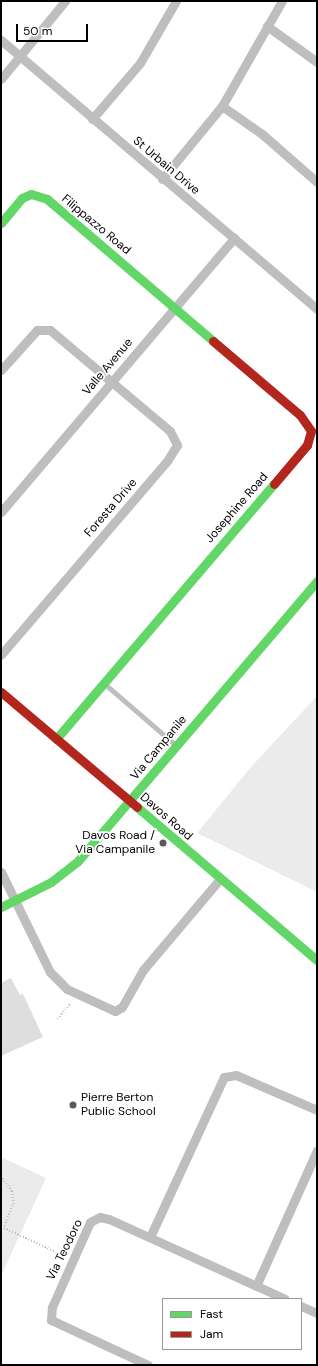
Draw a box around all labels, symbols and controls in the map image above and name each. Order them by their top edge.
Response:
scale bar [18,16,90,42]
text: 50 m [23,23,52,39]
street label: St Urbain Drive [130,134,202,198]
street label: Filippazzo Road [59,192,133,258]
street label: Valle Avenue [80,336,136,398]
street label: Josephine Road [203,470,271,546]
street label: Foresta Drive [82,476,140,540]
street label: Via Campanile [128,713,190,783]
street label: Davos Road [137,790,195,844]
place label: Davos Road / Via Campanile [75,829,155,857]
marker: Davos Road / Via Campanile [158,838,168,848]
place label: Pierre Berton Public School [81,1091,156,1119]
marker: Pierre Berton Public School [68,1100,78,1110]
street label: Via Teodoro [44,1217,86,1283]
legend [162,1298,302,1350]
text: Fast [200,1306,223,1322]
text: Jam [200,1326,223,1342]

